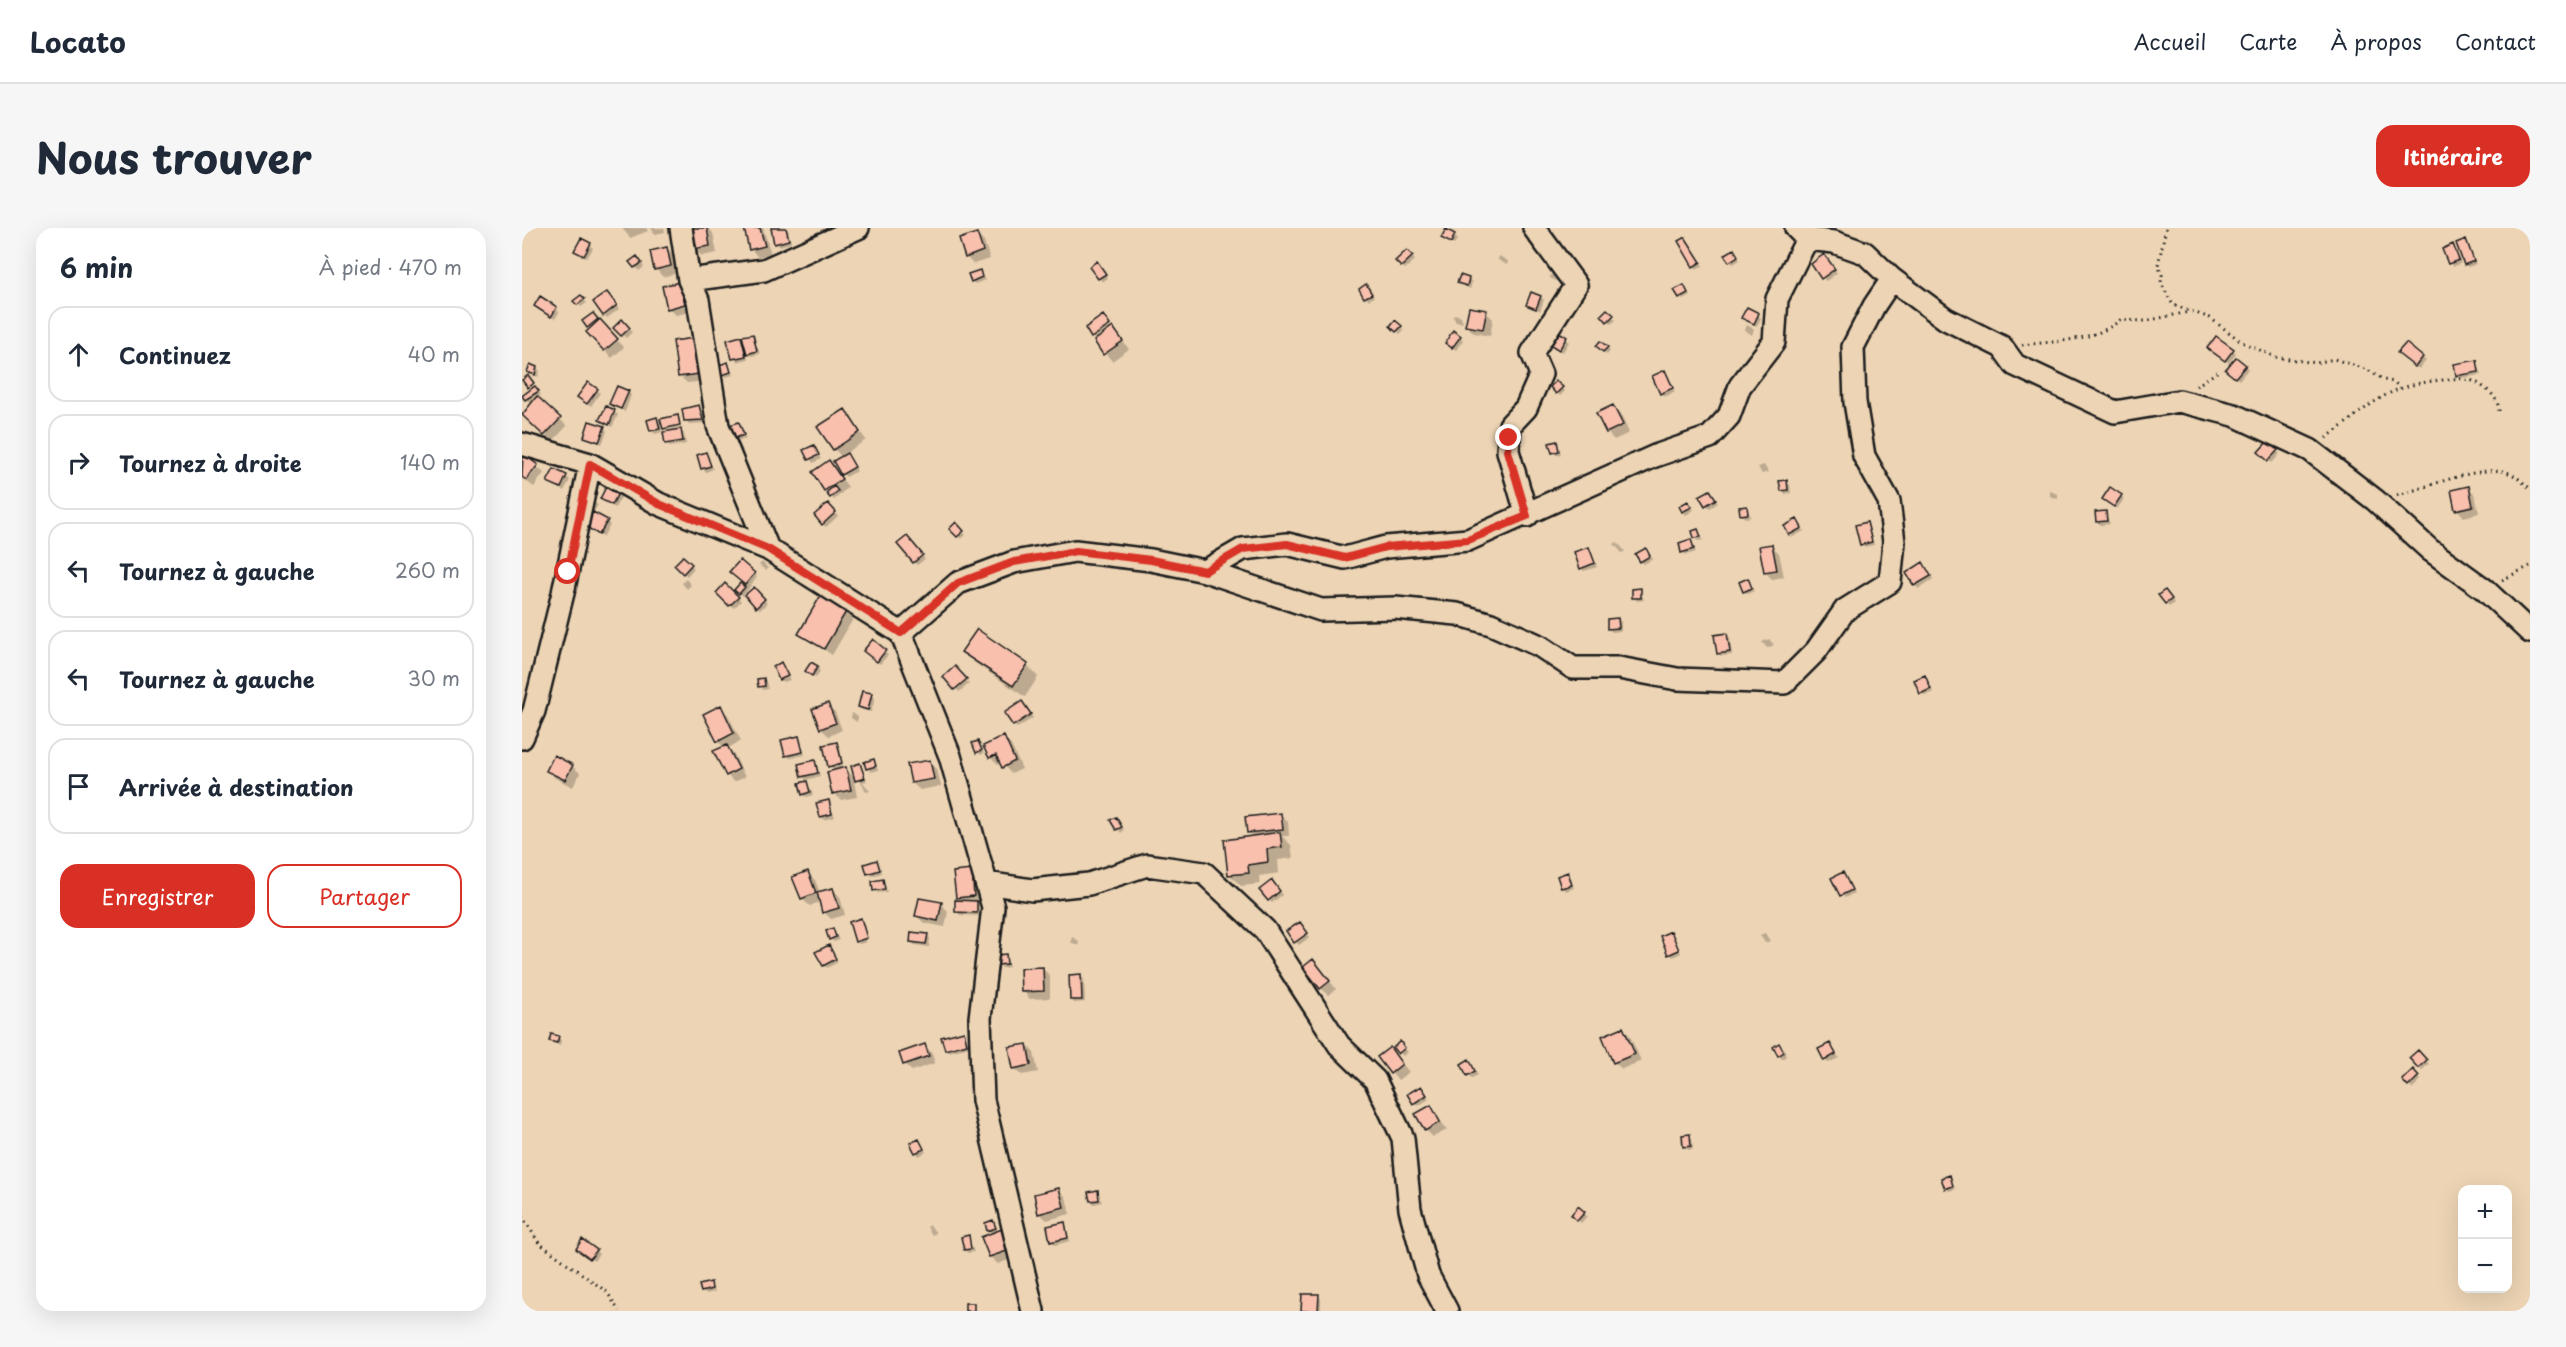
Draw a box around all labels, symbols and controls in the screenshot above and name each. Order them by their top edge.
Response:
text: Locato [30,20,126,63]
text: Accueil [2134,25,2206,57]
text: Carte [2239,25,2297,57]
text: À propos [2330,25,2422,57]
text: Contact [2455,25,2536,57]
text: Nous trouver [36,125,312,188]
button: Itinéraire [2376,125,2530,187]
text: 6 min [60,248,133,287]
text: À pied · 470 m [319,252,462,282]
icon: ahead [62,338,95,371]
text: Continuez [119,338,231,371]
text: 40 m [408,339,460,369]
route end [1495,424,1521,450]
icon: right [62,446,95,479]
text: Tournez à droite [119,446,302,479]
text: 140 m [400,447,460,477]
icon: left [62,554,95,587]
text: Tournez à gauche [119,554,315,587]
text: 260 m [395,555,460,585]
route start [554,558,580,584]
icon: left [62,662,95,695]
text: Tournez à gauche [119,662,315,695]
text: 30 m [407,663,460,693]
icon: arrive [62,770,95,803]
text: Arrivée à destination [119,770,353,803]
button: Enregistrer [60,864,255,928]
button: Partager [267,864,462,928]
map controls [2458,1185,2512,1293]
button: + [2458,1185,2512,1239]
button: − [2458,1239,2512,1293]

